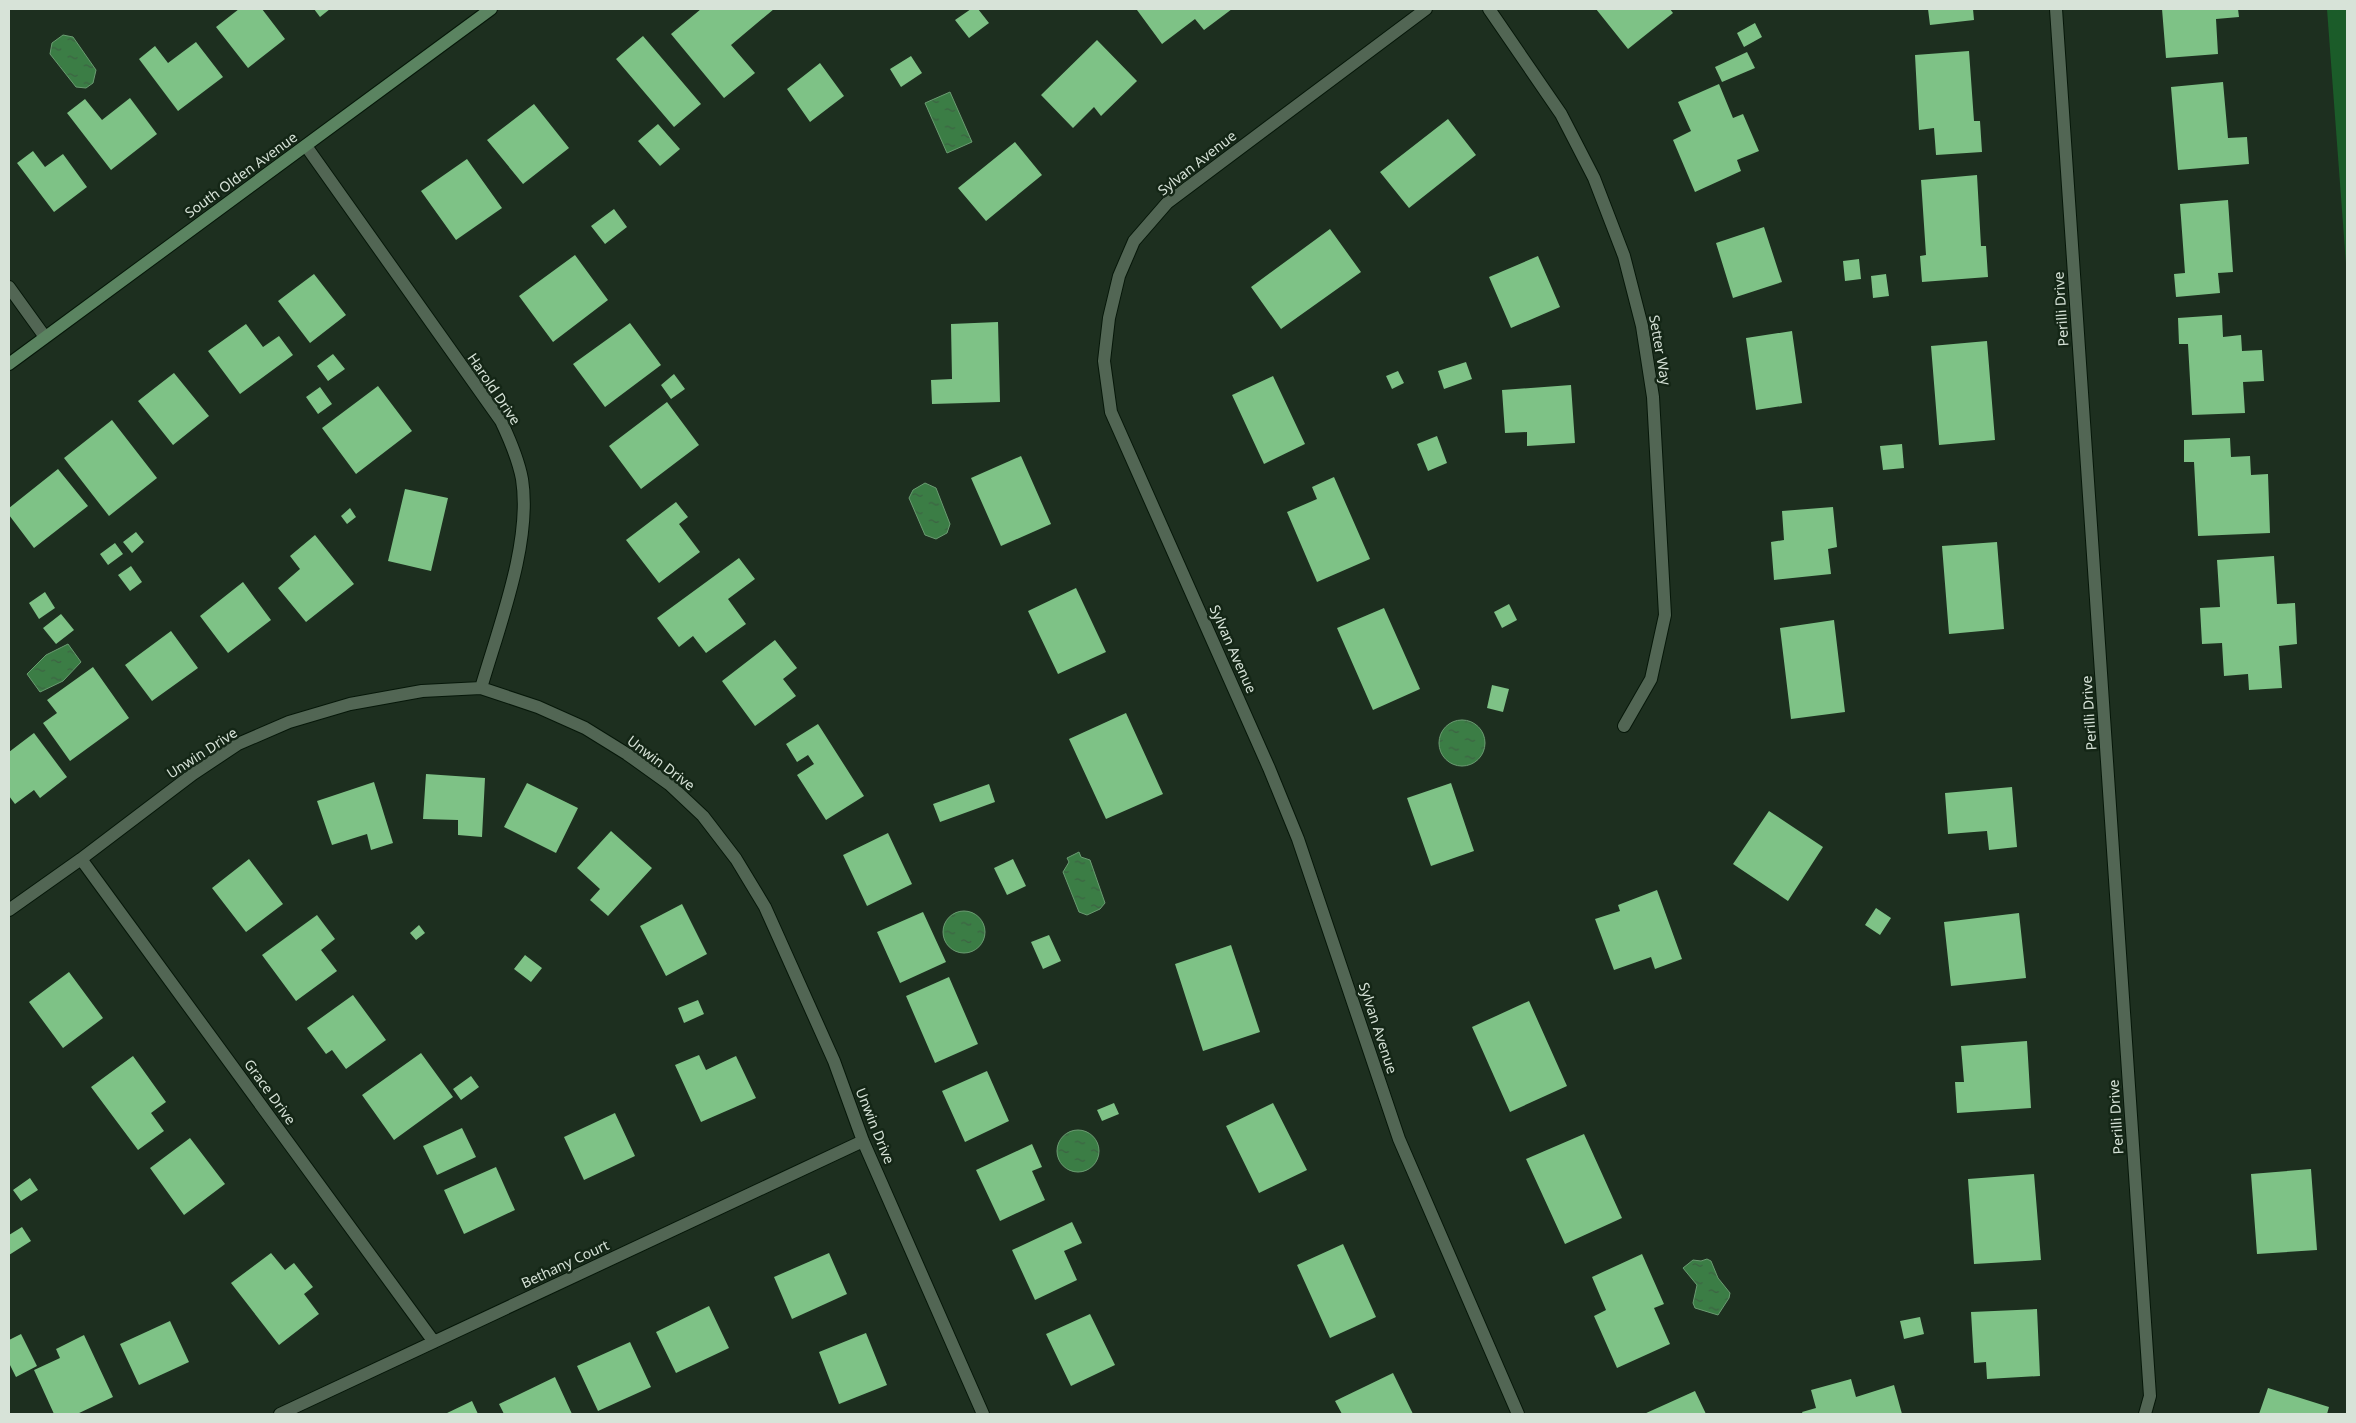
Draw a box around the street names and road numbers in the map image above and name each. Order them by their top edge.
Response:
street label: Sylvan Avenue [1153,126,1240,199]
street label: South Olden Avenue [181,127,301,222]
street label: Perilli Drive [2048,271,2073,347]
street label: Setter Way [1645,313,1676,387]
street label: Harold Drive [463,349,525,428]
street label: Sylvan Avenue [1205,602,1261,696]
street label: Perilli Drive [2076,675,2101,751]
street label: Unwin Drive [163,723,241,782]
street label: Unwin Drive [623,731,699,794]
street label: Sylvan Avenue [1355,980,1402,1076]
street label: Grace Drive [240,1055,301,1128]
street label: Perilli Drive [2103,1079,2128,1155]
street label: Unwin Drive [852,1085,899,1167]
street label: Bethany Court [518,1235,612,1292]

